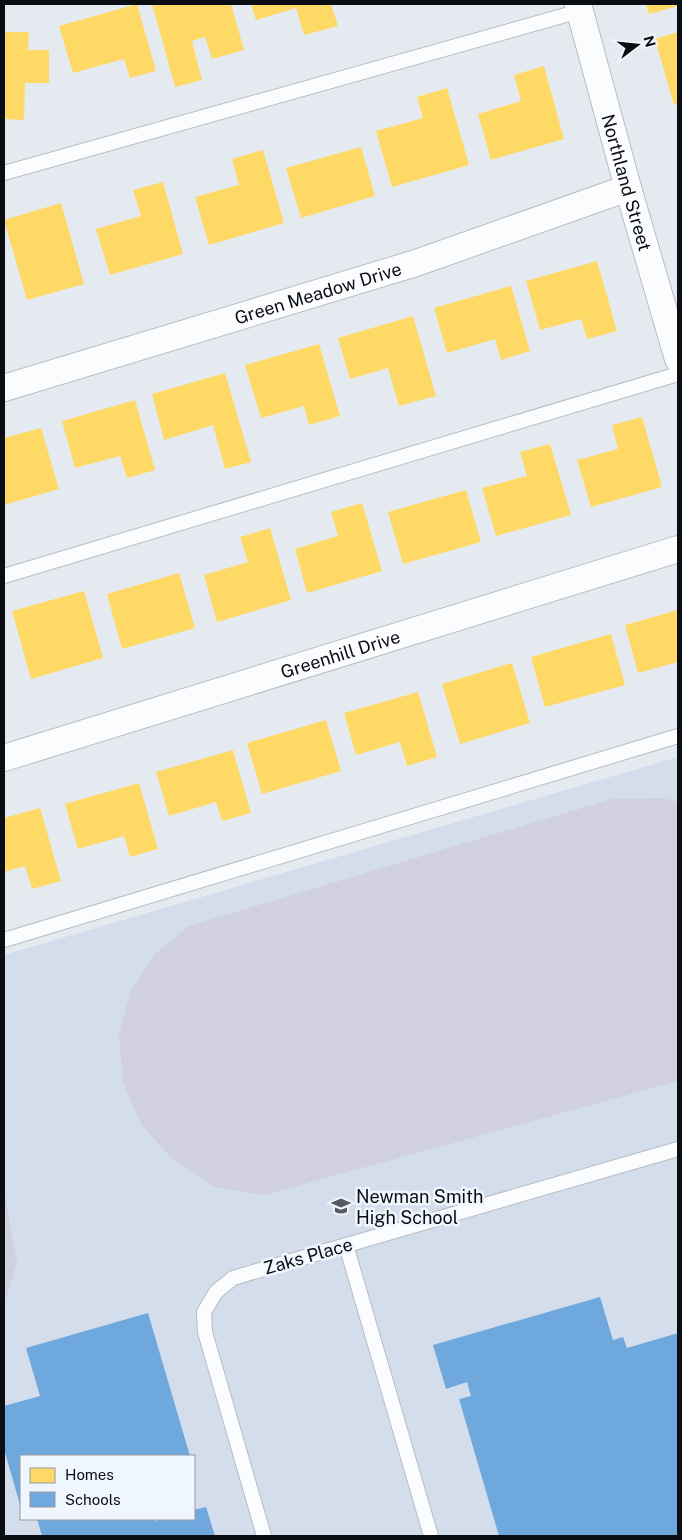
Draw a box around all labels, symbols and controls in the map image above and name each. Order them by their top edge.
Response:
north arrow [612,20,662,70]
text: N [640,34,659,49]
street label: Northland Street [598,112,656,253]
street label: Green Meadow Drive [232,258,404,328]
street label: Greenhill Drive [278,625,403,682]
place label: Newman Smith High School [356,1186,483,1228]
school or university icon: Newman Smith High School [330,1195,352,1217]
street label: Zaks Place [261,1233,355,1279]
legend [20,1455,195,1520]
text: Homes [65,1466,114,1483]
text: Schools [65,1491,121,1508]

